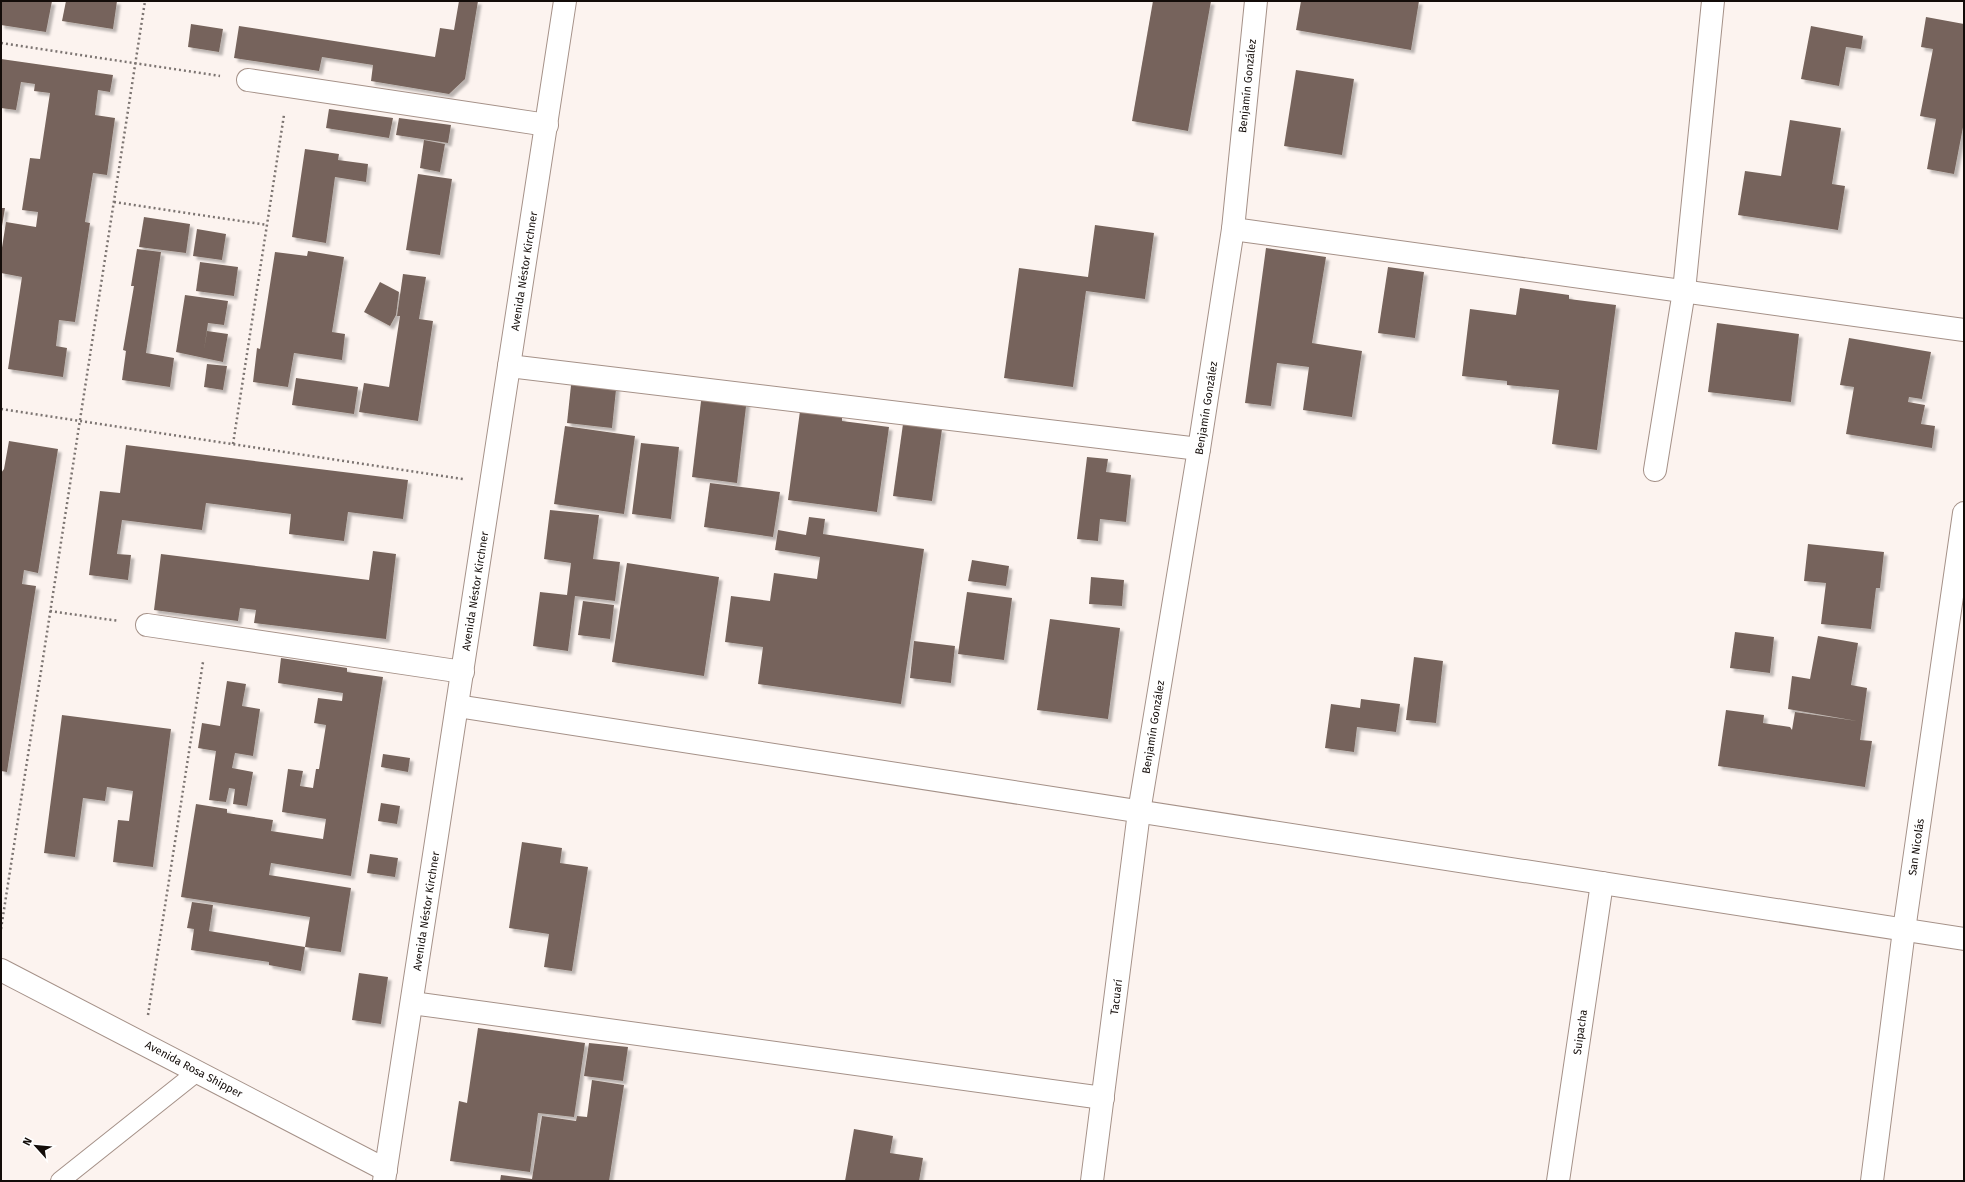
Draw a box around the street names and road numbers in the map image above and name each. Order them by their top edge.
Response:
street label: Benjamín González [1236,38,1259,134]
street label: Avenida Néstor Kirchner [509,210,540,332]
street label: Benjamín González [1193,360,1220,456]
street label: Avenida Néstor Kirchner [460,530,491,652]
street label: Benjamín González [1140,679,1167,775]
street label: San Nicolás [1906,818,1927,876]
street label: Avenida Néstor Kirchner [411,850,442,972]
street label: Tacuarí [1108,978,1125,1016]
street label: Suipacha [1571,1009,1590,1056]
street label: Avenida Rosa Shipper [143,1038,245,1101]

